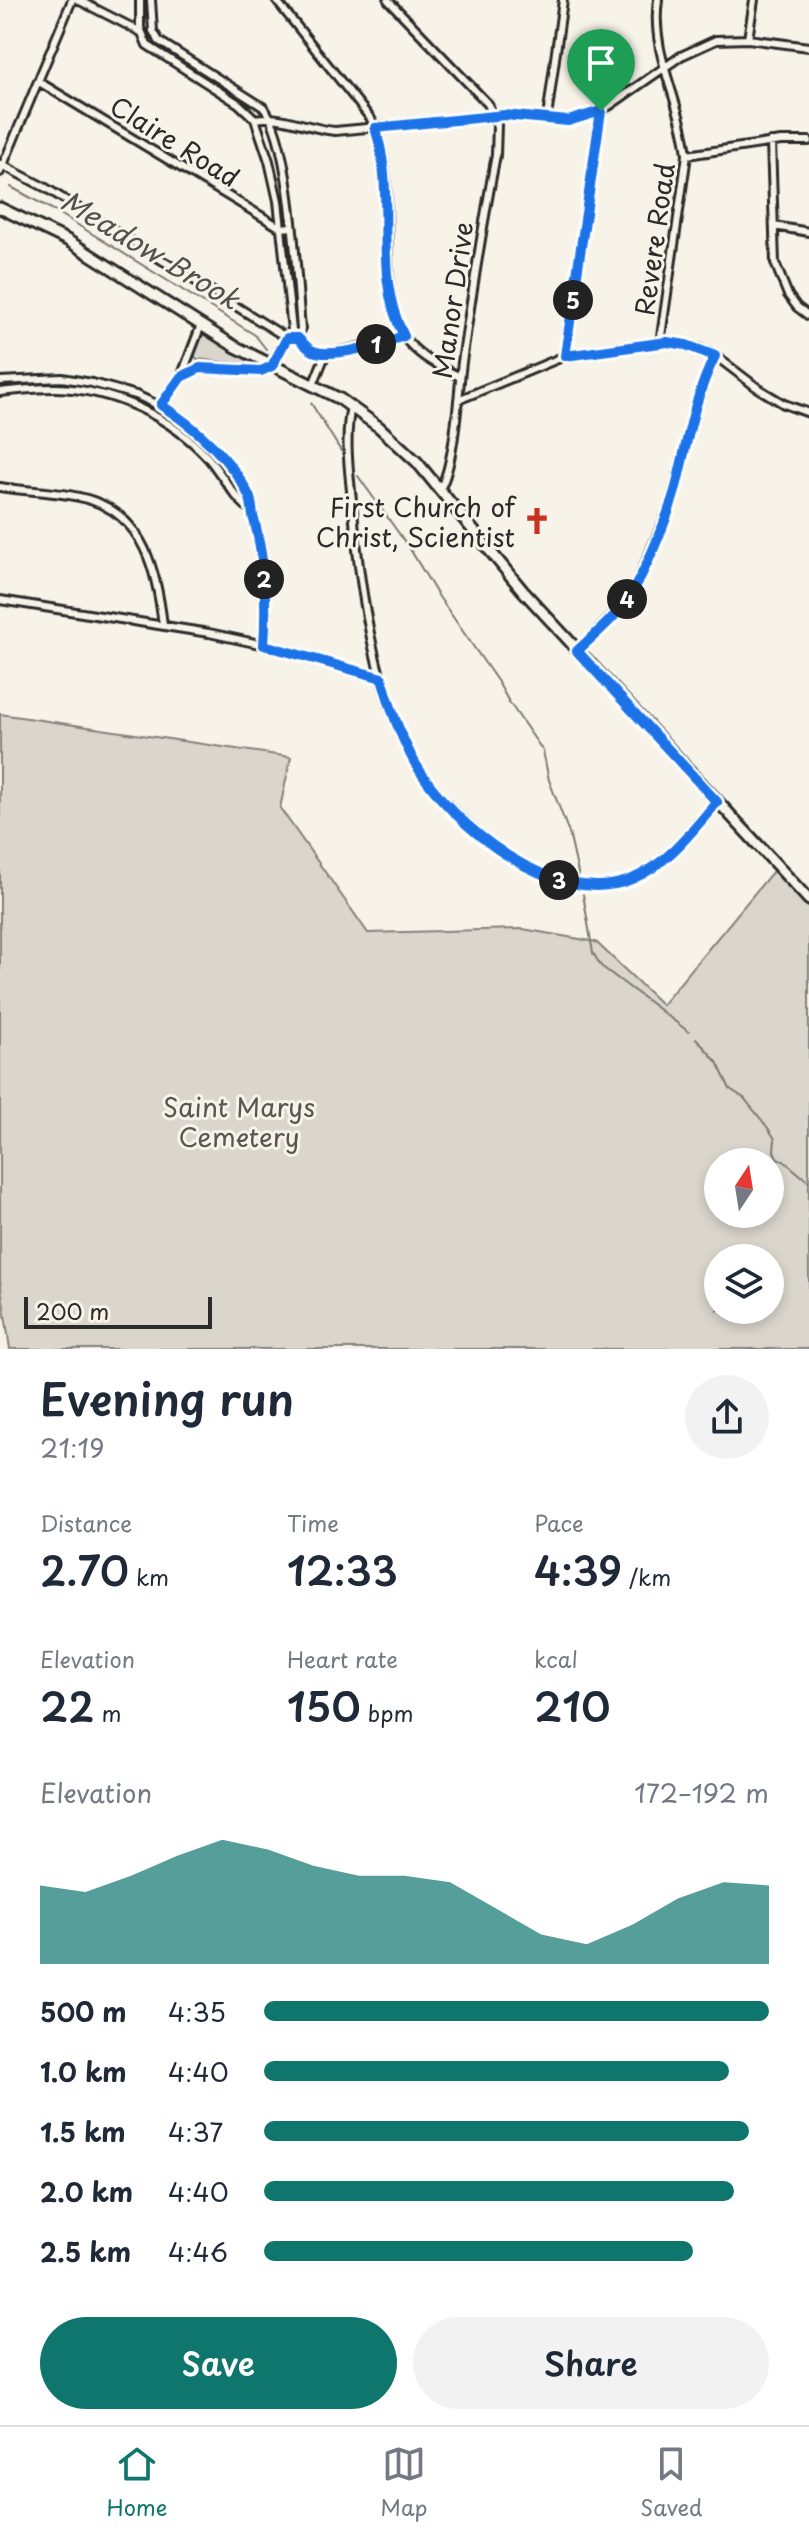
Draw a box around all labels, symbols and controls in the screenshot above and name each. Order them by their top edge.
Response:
pin [567,29,635,111]
icon: arrive [579,41,623,85]
street label: Claire Road [103,86,247,196]
street label: Revere Road [624,160,684,318]
water label: Meadow Brook [53,179,249,320]
street label: Manor Drive [422,219,482,381]
pin: 5 [553,280,593,320]
text: 5 [566,283,580,316]
pin: 1 [356,324,396,364]
text: 1 [371,327,381,360]
place label: First Church of Christ, Scientist [316,487,517,556]
church icon: First Church of Christ, Scientist [522,506,552,536]
pin: 2 [244,559,284,599]
text: 2 [256,562,272,595]
pin: 4 [607,579,647,619]
text: 4 [620,582,634,615]
pin: 3 [539,860,579,900]
text: 3 [552,863,566,896]
park label: Saint Marys Cemetery [163,1087,315,1156]
north arrow [704,1148,784,1228]
map controls [704,1148,784,1324]
button: layers [704,1244,784,1324]
scale bar [24,1293,212,1329]
text: 200 m [36,1294,109,1327]
text: Evening run [40,1365,294,1431]
button: share [685,1375,769,1459]
text: 21:19 [40,1428,104,1467]
text: Distance [40,1506,132,1539]
text: Time [287,1506,339,1539]
text: Pace [534,1506,584,1539]
text: 2.70 [40,1539,129,1600]
text: 12:33 [287,1539,398,1600]
text: 4:39 [534,1539,622,1600]
text: km [129,1560,169,1593]
text: /km [622,1560,671,1593]
text: Elevation [40,1642,135,1675]
text: Heart rate [287,1642,398,1675]
text: kcal [534,1642,578,1675]
text: 22 [40,1675,94,1736]
text: 150 [287,1675,361,1736]
text: 210 [534,1675,610,1736]
text: m [94,1696,121,1729]
text: bpm [361,1696,413,1729]
text: Elevation [40,1773,152,1812]
text: 172–192 m [634,1773,769,1812]
text: 500 m [40,1992,126,2031]
text: 4:35 [168,1992,226,2031]
text: 1.0 km [40,2052,127,2091]
text: 4:40 [168,2052,229,2091]
text: 1.5 km [40,2112,126,2151]
text: 4:37 [168,2112,223,2151]
text: 2.0 km [40,2172,133,2211]
text: 4:40 [168,2172,229,2211]
text: 2.5 km [40,2232,131,2271]
text: 4:46 [168,2232,228,2271]
button: Save [40,2317,397,2409]
button: Share [413,2317,769,2409]
tab: Home [106,2442,168,2523]
tab: Map [380,2442,427,2523]
tab: Saved [640,2442,703,2523]

